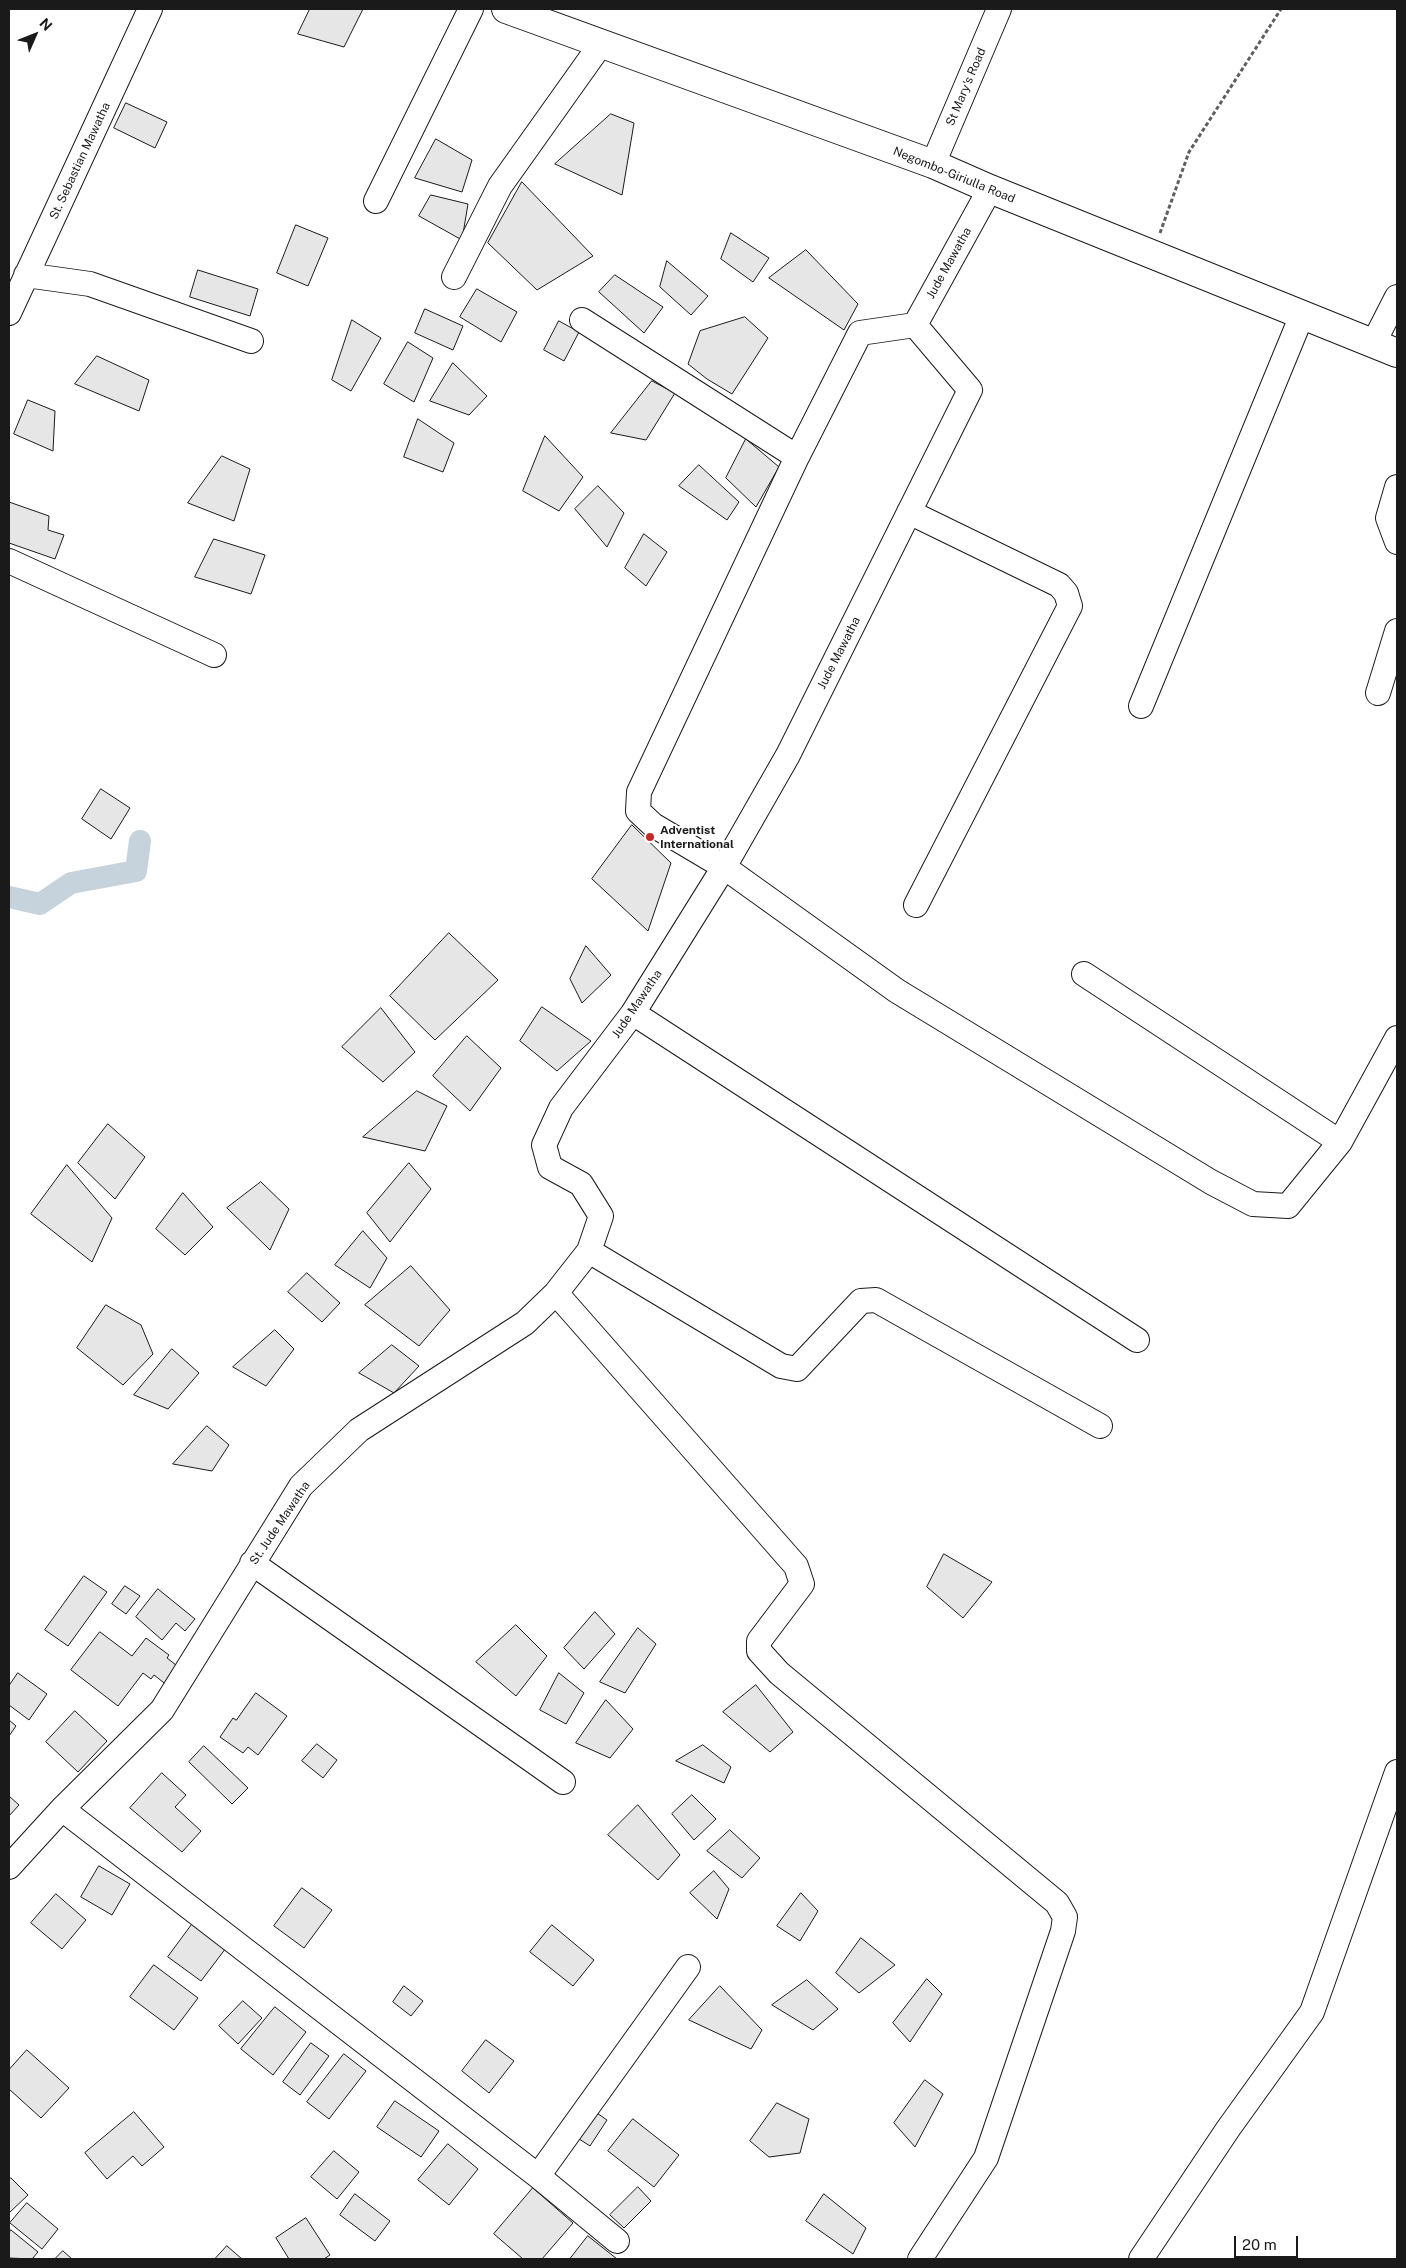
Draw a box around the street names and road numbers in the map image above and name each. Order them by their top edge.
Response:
street label: St Mary's Road [943,46,989,128]
street label: St. Sebastian Mawatha [47,100,113,222]
street label: Negombo-Giriulla Road [891,144,1017,206]
street label: Jude Mawatha [923,225,975,301]
street label: Jude Mawatha [815,614,863,692]
street label: Jude Mawatha [609,967,665,1041]
street label: St. Jude Mawatha [247,1479,313,1567]

